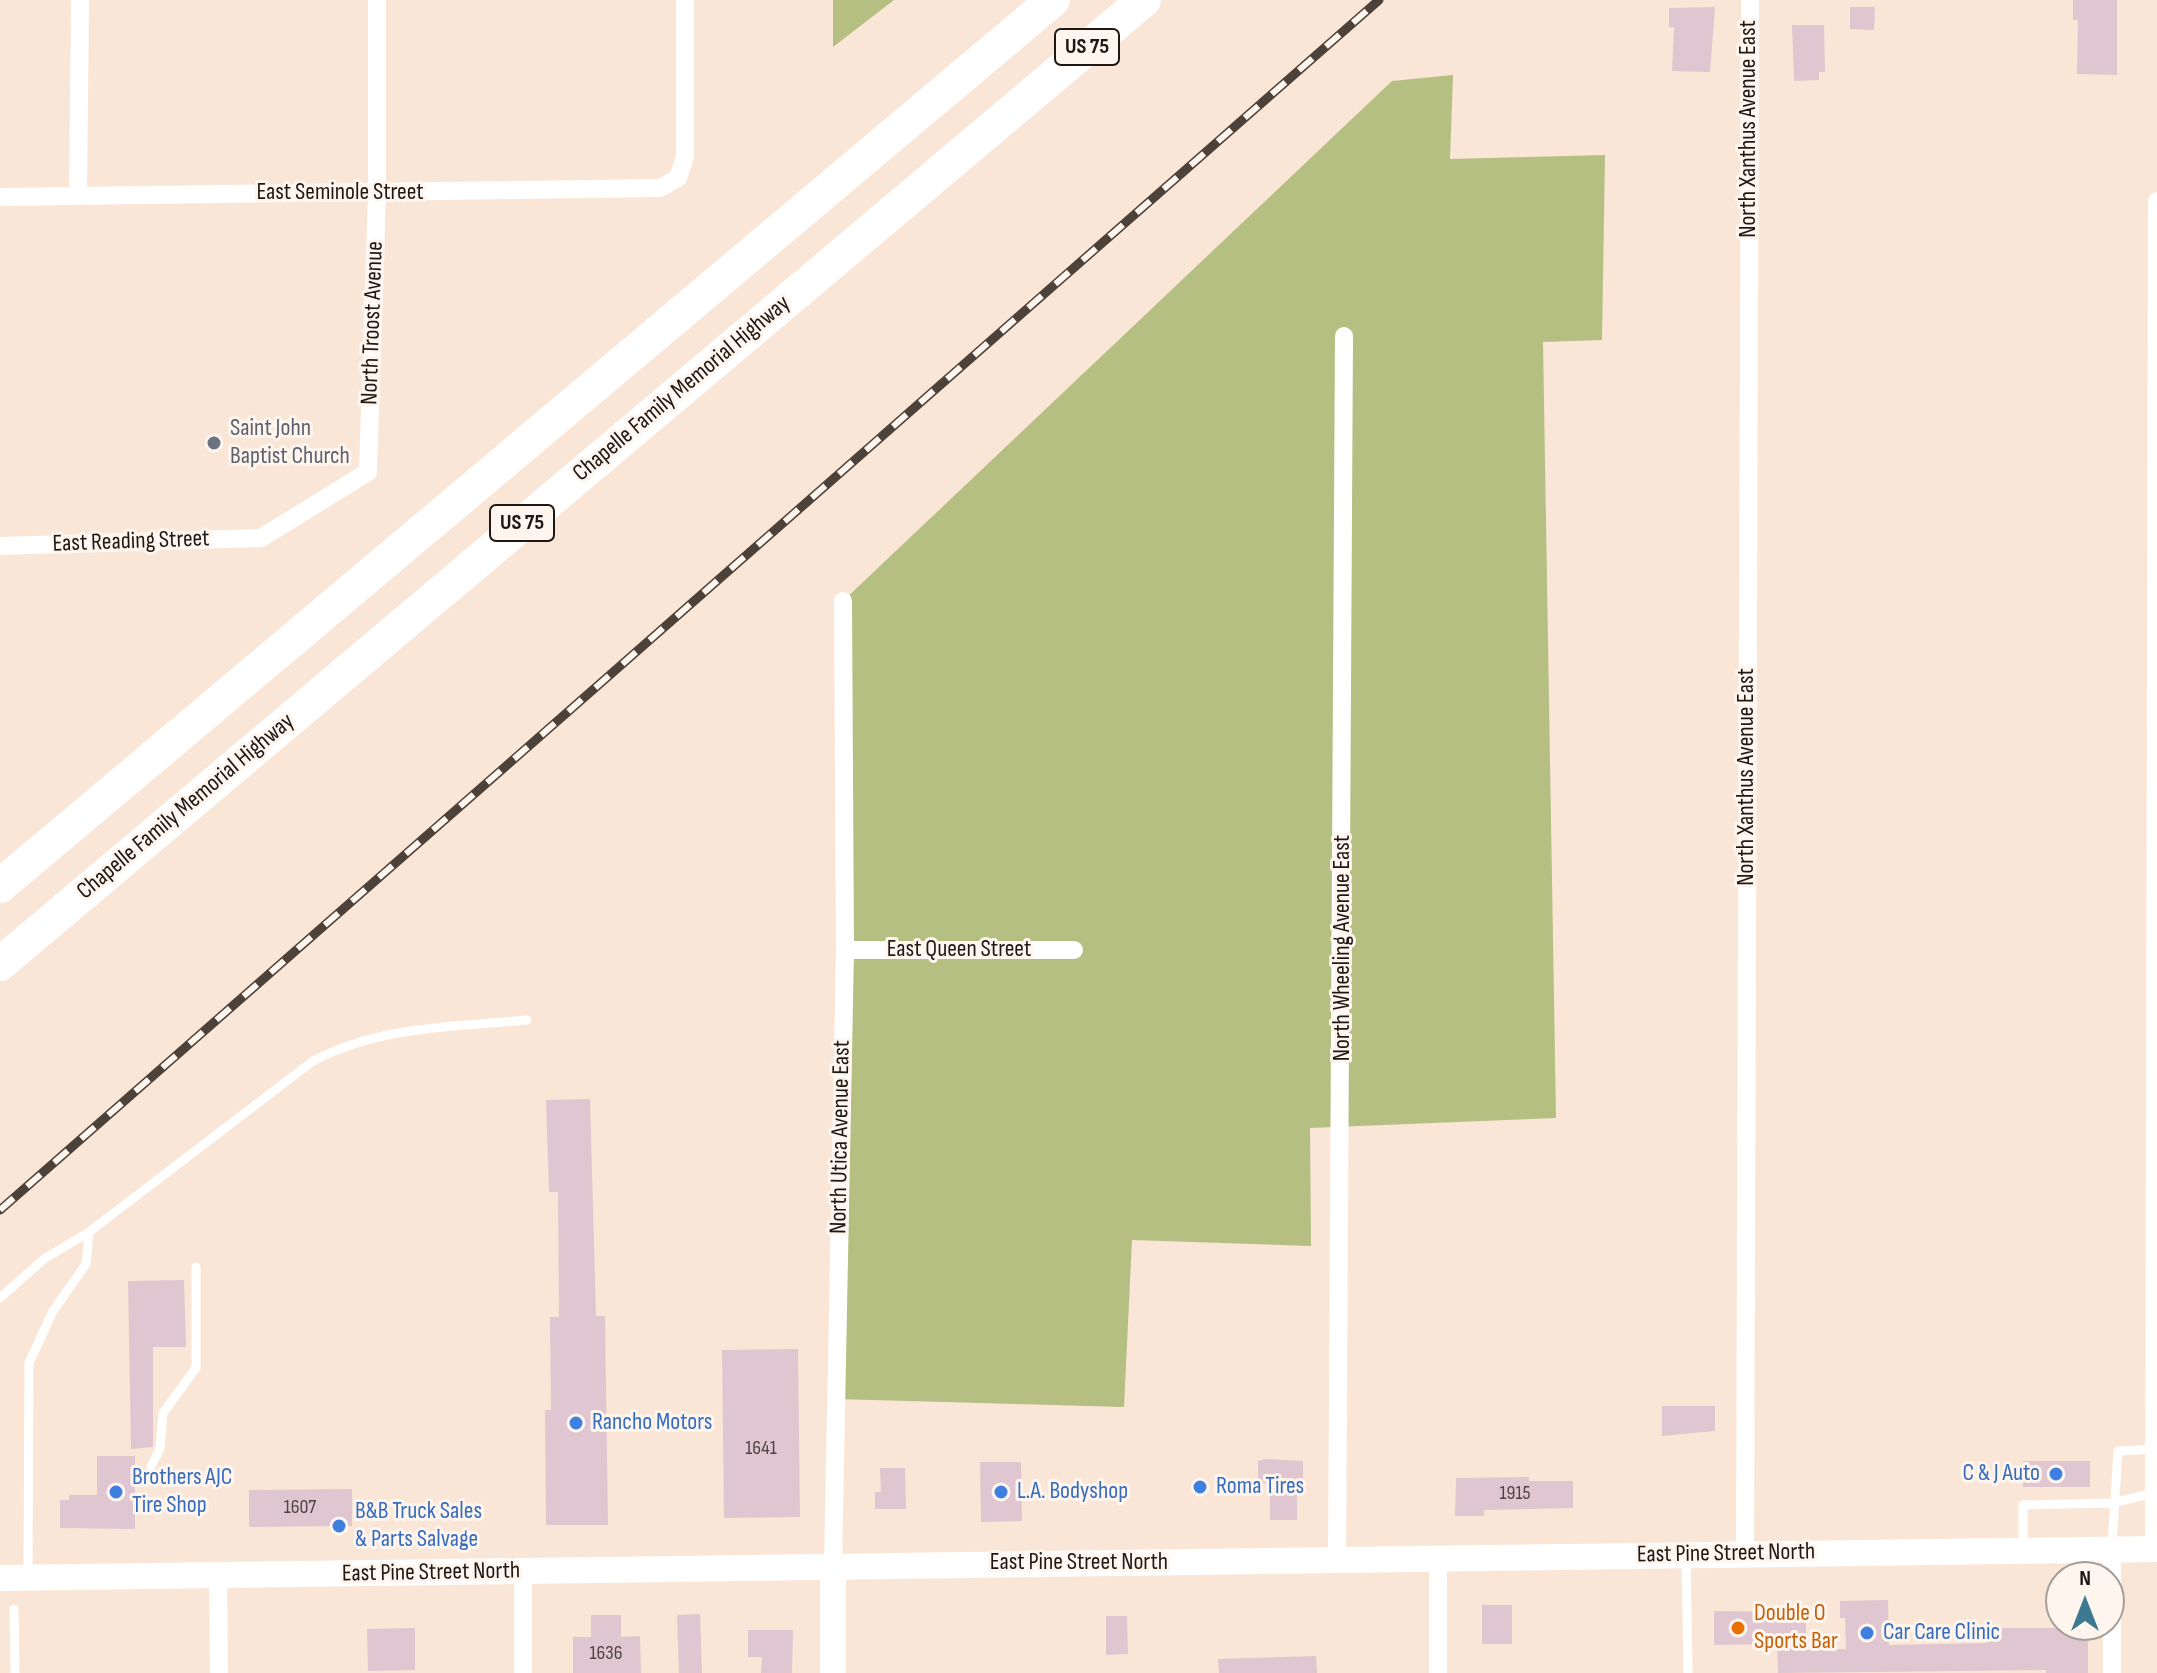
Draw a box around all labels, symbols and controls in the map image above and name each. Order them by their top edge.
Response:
street label: North Xanthus Avenue East [1735,20,1763,238]
road number: US 75 [1055,29,1119,65]
street label: East Seminole Street [256,179,424,207]
street label: North Troost Avenue [356,241,390,405]
street label: Chapelle Family Memorial Highway [568,290,796,488]
place label: Saint John Baptist Church [230,415,350,471]
marker: Saint John Baptist Church [205,434,223,452]
road number: US 75 [490,505,554,541]
street label: East Reading Street [52,525,210,559]
street label: North Xanthus Avenue East [1733,668,1761,886]
street label: Chapelle Family Memorial Highway [72,708,300,906]
street label: North Wheeling Avenue East [1329,835,1357,1061]
street label: East Queen Street [887,936,1031,964]
street label: North Utica Avenue East [825,1040,857,1234]
place label: Rancho Motors [592,1409,712,1437]
marker: Rancho Motors [567,1414,585,1432]
house number: 1641 [745,1437,777,1461]
place label: C & J Auto [1962,1460,2040,1488]
place label: Brothers AJC Tire Shop [132,1464,232,1520]
marker: C & J Auto [2047,1465,2065,1483]
place label: Roma Tires [1216,1473,1304,1501]
place label: L.A. Bodyshop [1017,1478,1128,1506]
marker: Roma Tires [1191,1478,1209,1496]
house number: 1915 [1500,1482,1530,1506]
marker: Brothers AJC Tire Shop [107,1483,125,1501]
marker: L.A. Bodyshop [992,1483,1010,1501]
house number: 1607 [284,1496,316,1520]
place label: B&B Truck Sales & Parts Salvage [355,1498,482,1554]
marker: B&B Truck Sales & Parts Salvage [330,1517,348,1535]
street label: East Pine Street North [1637,1538,1815,1570]
street label: East Pine Street North [990,1549,1168,1577]
street label: East Pine Street North [342,1557,520,1589]
north arrow [2045,1561,2125,1641]
text: N [2079,1565,2091,1592]
place label: Double O Sports Bar [1754,1600,1838,1656]
marker: Double O Sports Bar [1729,1619,1747,1637]
place label: Car Care Clinic [1883,1619,2000,1647]
marker: Car Care Clinic [1858,1624,1876,1642]
house number: 1636 [590,1642,622,1666]

